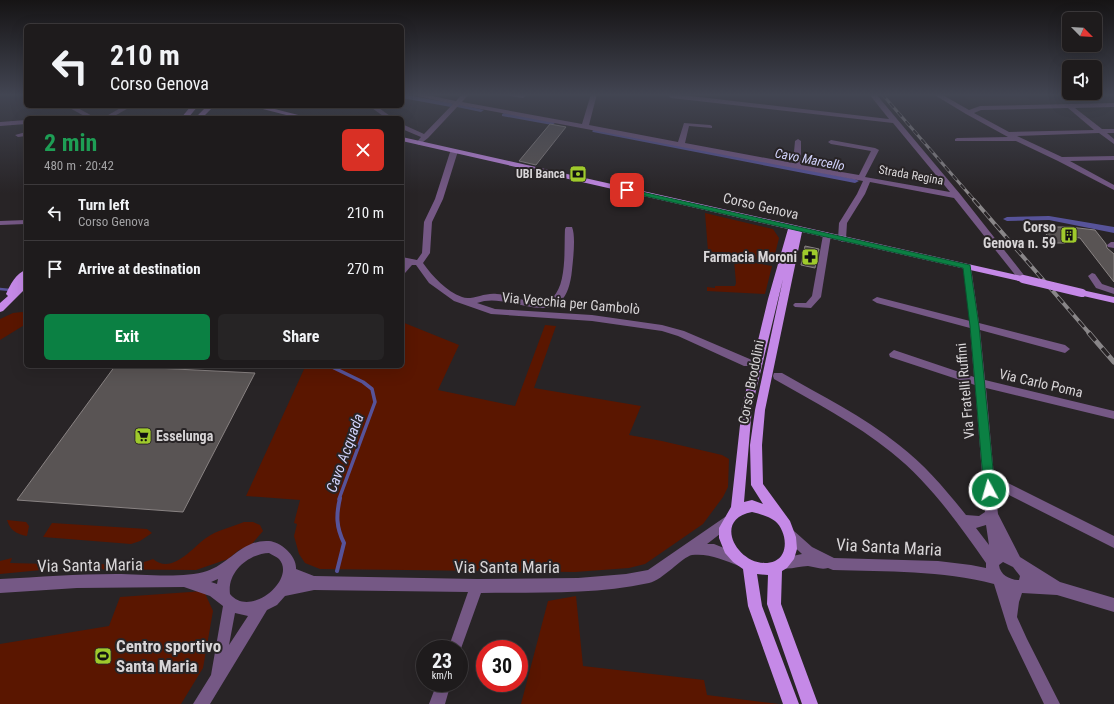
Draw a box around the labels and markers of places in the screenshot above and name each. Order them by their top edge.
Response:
bank icon: UBI Banca [568,164,588,184]
place label: UBI Banca [516,167,565,181]
pin [610,173,644,207]
place label: Corso Genova n. 59 [983,219,1056,251]
building icon: Corso Genova n. 59 [1059,225,1079,245]
pharmacy icon: Farmacia Moroni [800,247,820,267]
place label: Farmacia Moroni [703,249,797,265]
supermarket icon: Esselunga [133,426,153,446]
place label: Esselunga [156,428,214,444]
place label: Centro sportivo Santa Maria [116,636,221,676]
sports icon: Centro sportivo Santa Maria [93,646,113,666]

